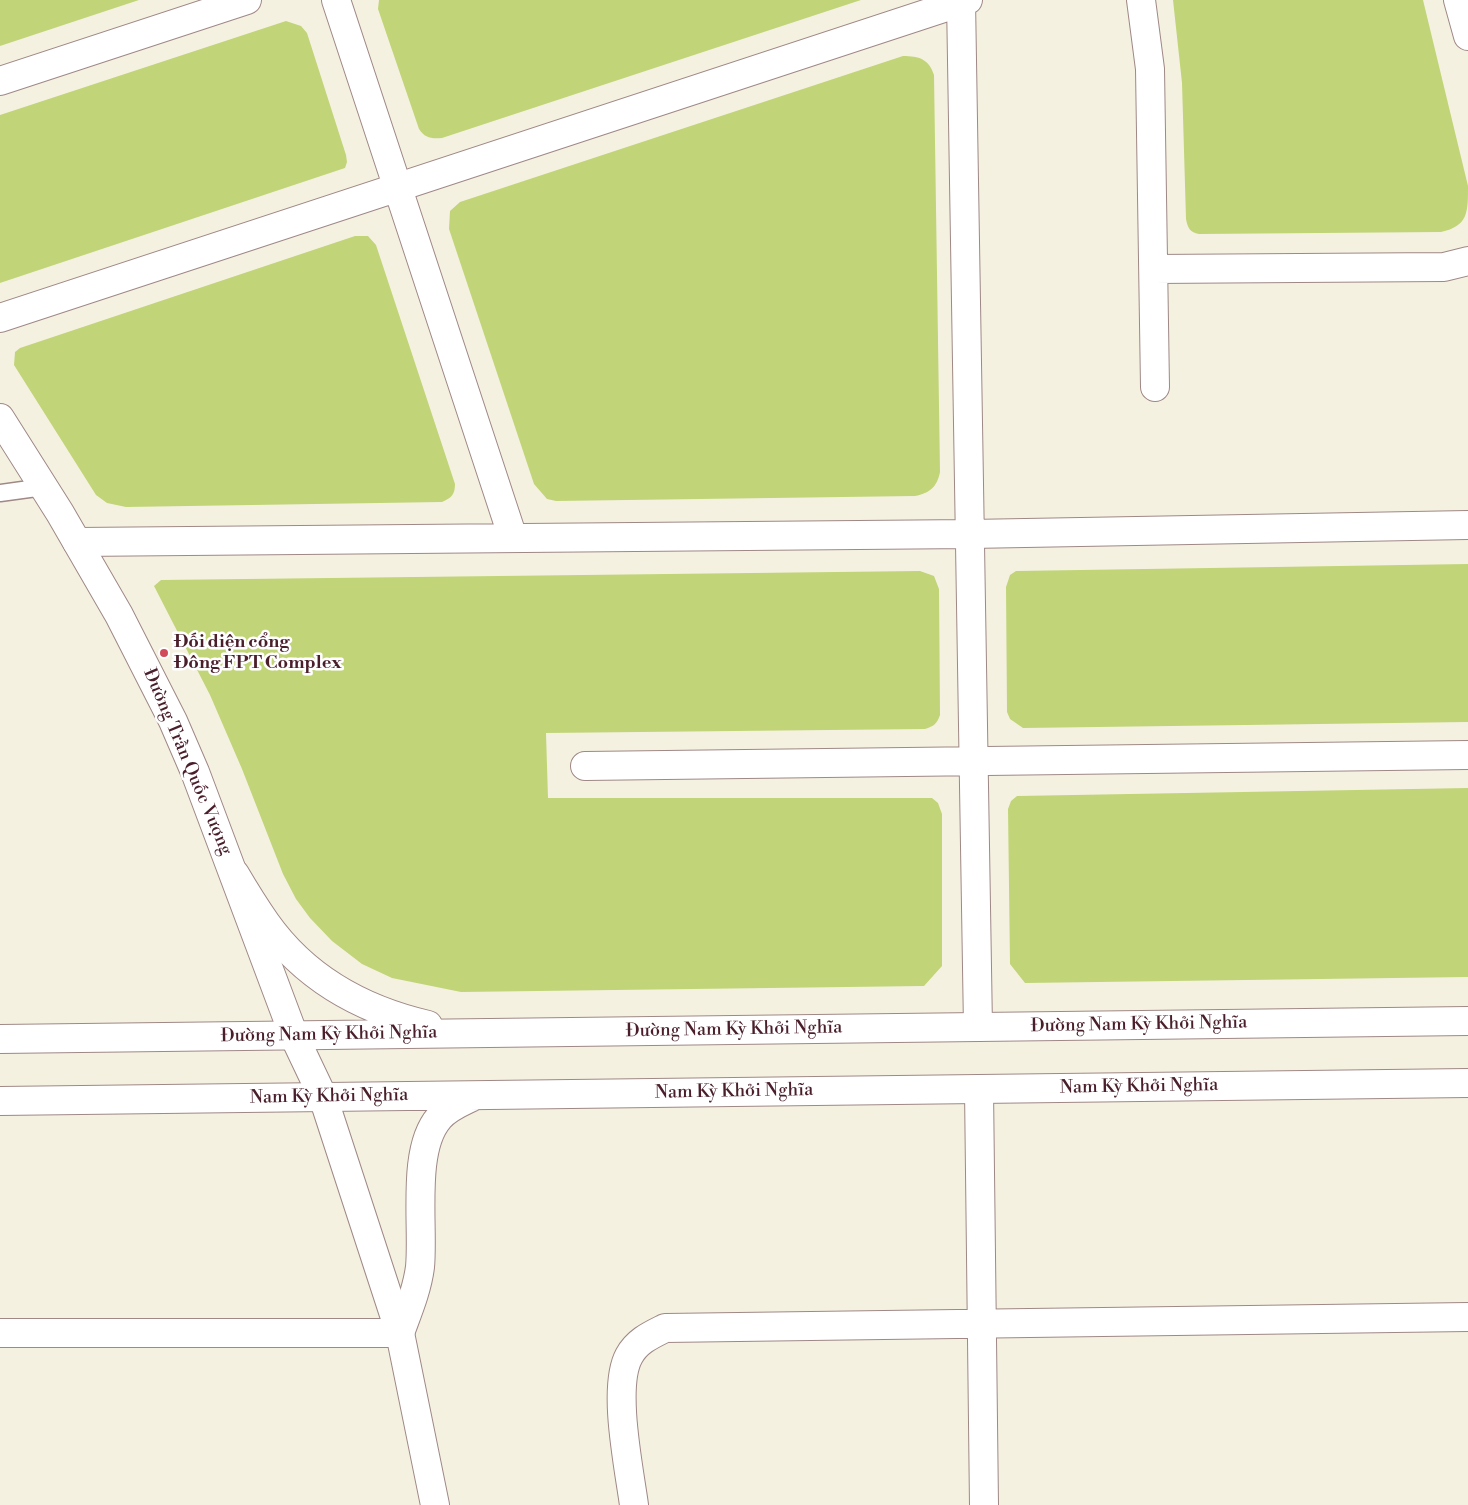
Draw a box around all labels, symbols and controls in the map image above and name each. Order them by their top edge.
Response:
place label: Đối diện cổng Đông FPT Complex [174,632,342,674]
marker: Đối diện cổng Đông FPT Complex [158,647,170,659]
street label: Đường Trần Quốc Vượng [138,665,236,859]
street label: Đường Nam Kỳ Khởi Nghĩa [1030,1012,1248,1038]
street label: Đường Nam Kỳ Khởi Nghĩa [625,1017,843,1043]
street label: Đường Nam Kỳ Khởi Nghĩa [220,1022,438,1048]
street label: Nam Kỳ Khởi Nghĩa [1060,1075,1218,1099]
street label: Nam Kỳ Khởi Nghĩa [655,1080,813,1104]
street label: Nam Kỳ Khởi Nghĩa [250,1085,408,1109]

